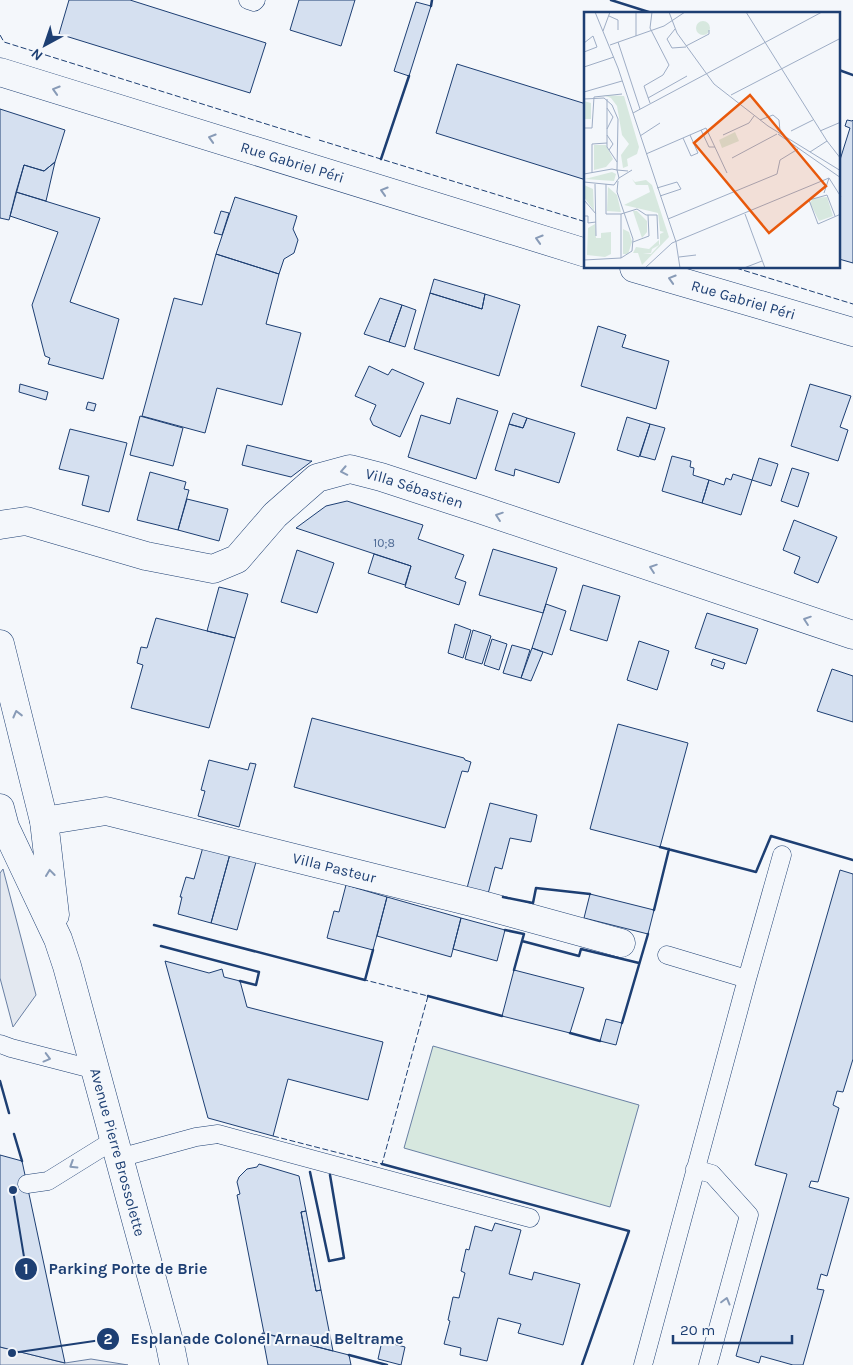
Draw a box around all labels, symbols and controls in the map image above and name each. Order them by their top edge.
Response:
inset map [584,12,840,269]
north arrow [20,20,70,70]
text: N [28,45,46,64]
one-way arrow [53,85,61,95]
one-way arrow [208,133,216,143]
street label: Rue Gabriel Péri [238,138,346,187]
one-way arrow [380,186,388,196]
one-way arrow [535,234,543,244]
one-way arrow [668,274,677,284]
street label: Rue Gabriel Péri [689,276,798,324]
street label: Villa Sébastien [363,464,466,512]
one-way arrow [339,466,348,476]
one-way arrow [495,511,504,521]
house number: 10;8 [373,536,395,550]
one-way arrow [649,563,658,573]
one-way arrow [803,615,812,625]
one-way arrow [13,711,23,719]
street label: Villa Pasteur [291,849,378,887]
one-way arrow [45,869,56,877]
one-way arrow [42,1052,50,1062]
street label: Avenue Pierre Brossolette [86,1066,149,1238]
one-way arrow [70,1159,79,1169]
callout: Parking Porte de Brie [13,1253,218,1284]
text: Parking Porte de Brie [48,1259,208,1278]
text: 1 [23,1260,29,1278]
one-way arrow [720,1297,731,1306]
scale bar [673,1312,792,1344]
text: 20 m [680,1321,715,1339]
callout: Esplanade Colonel Arnaud Beltrame [95,1323,413,1354]
text: Esplanade Colonel Arnaud Beltrame [131,1329,403,1348]
text: 2 [103,1330,113,1348]

